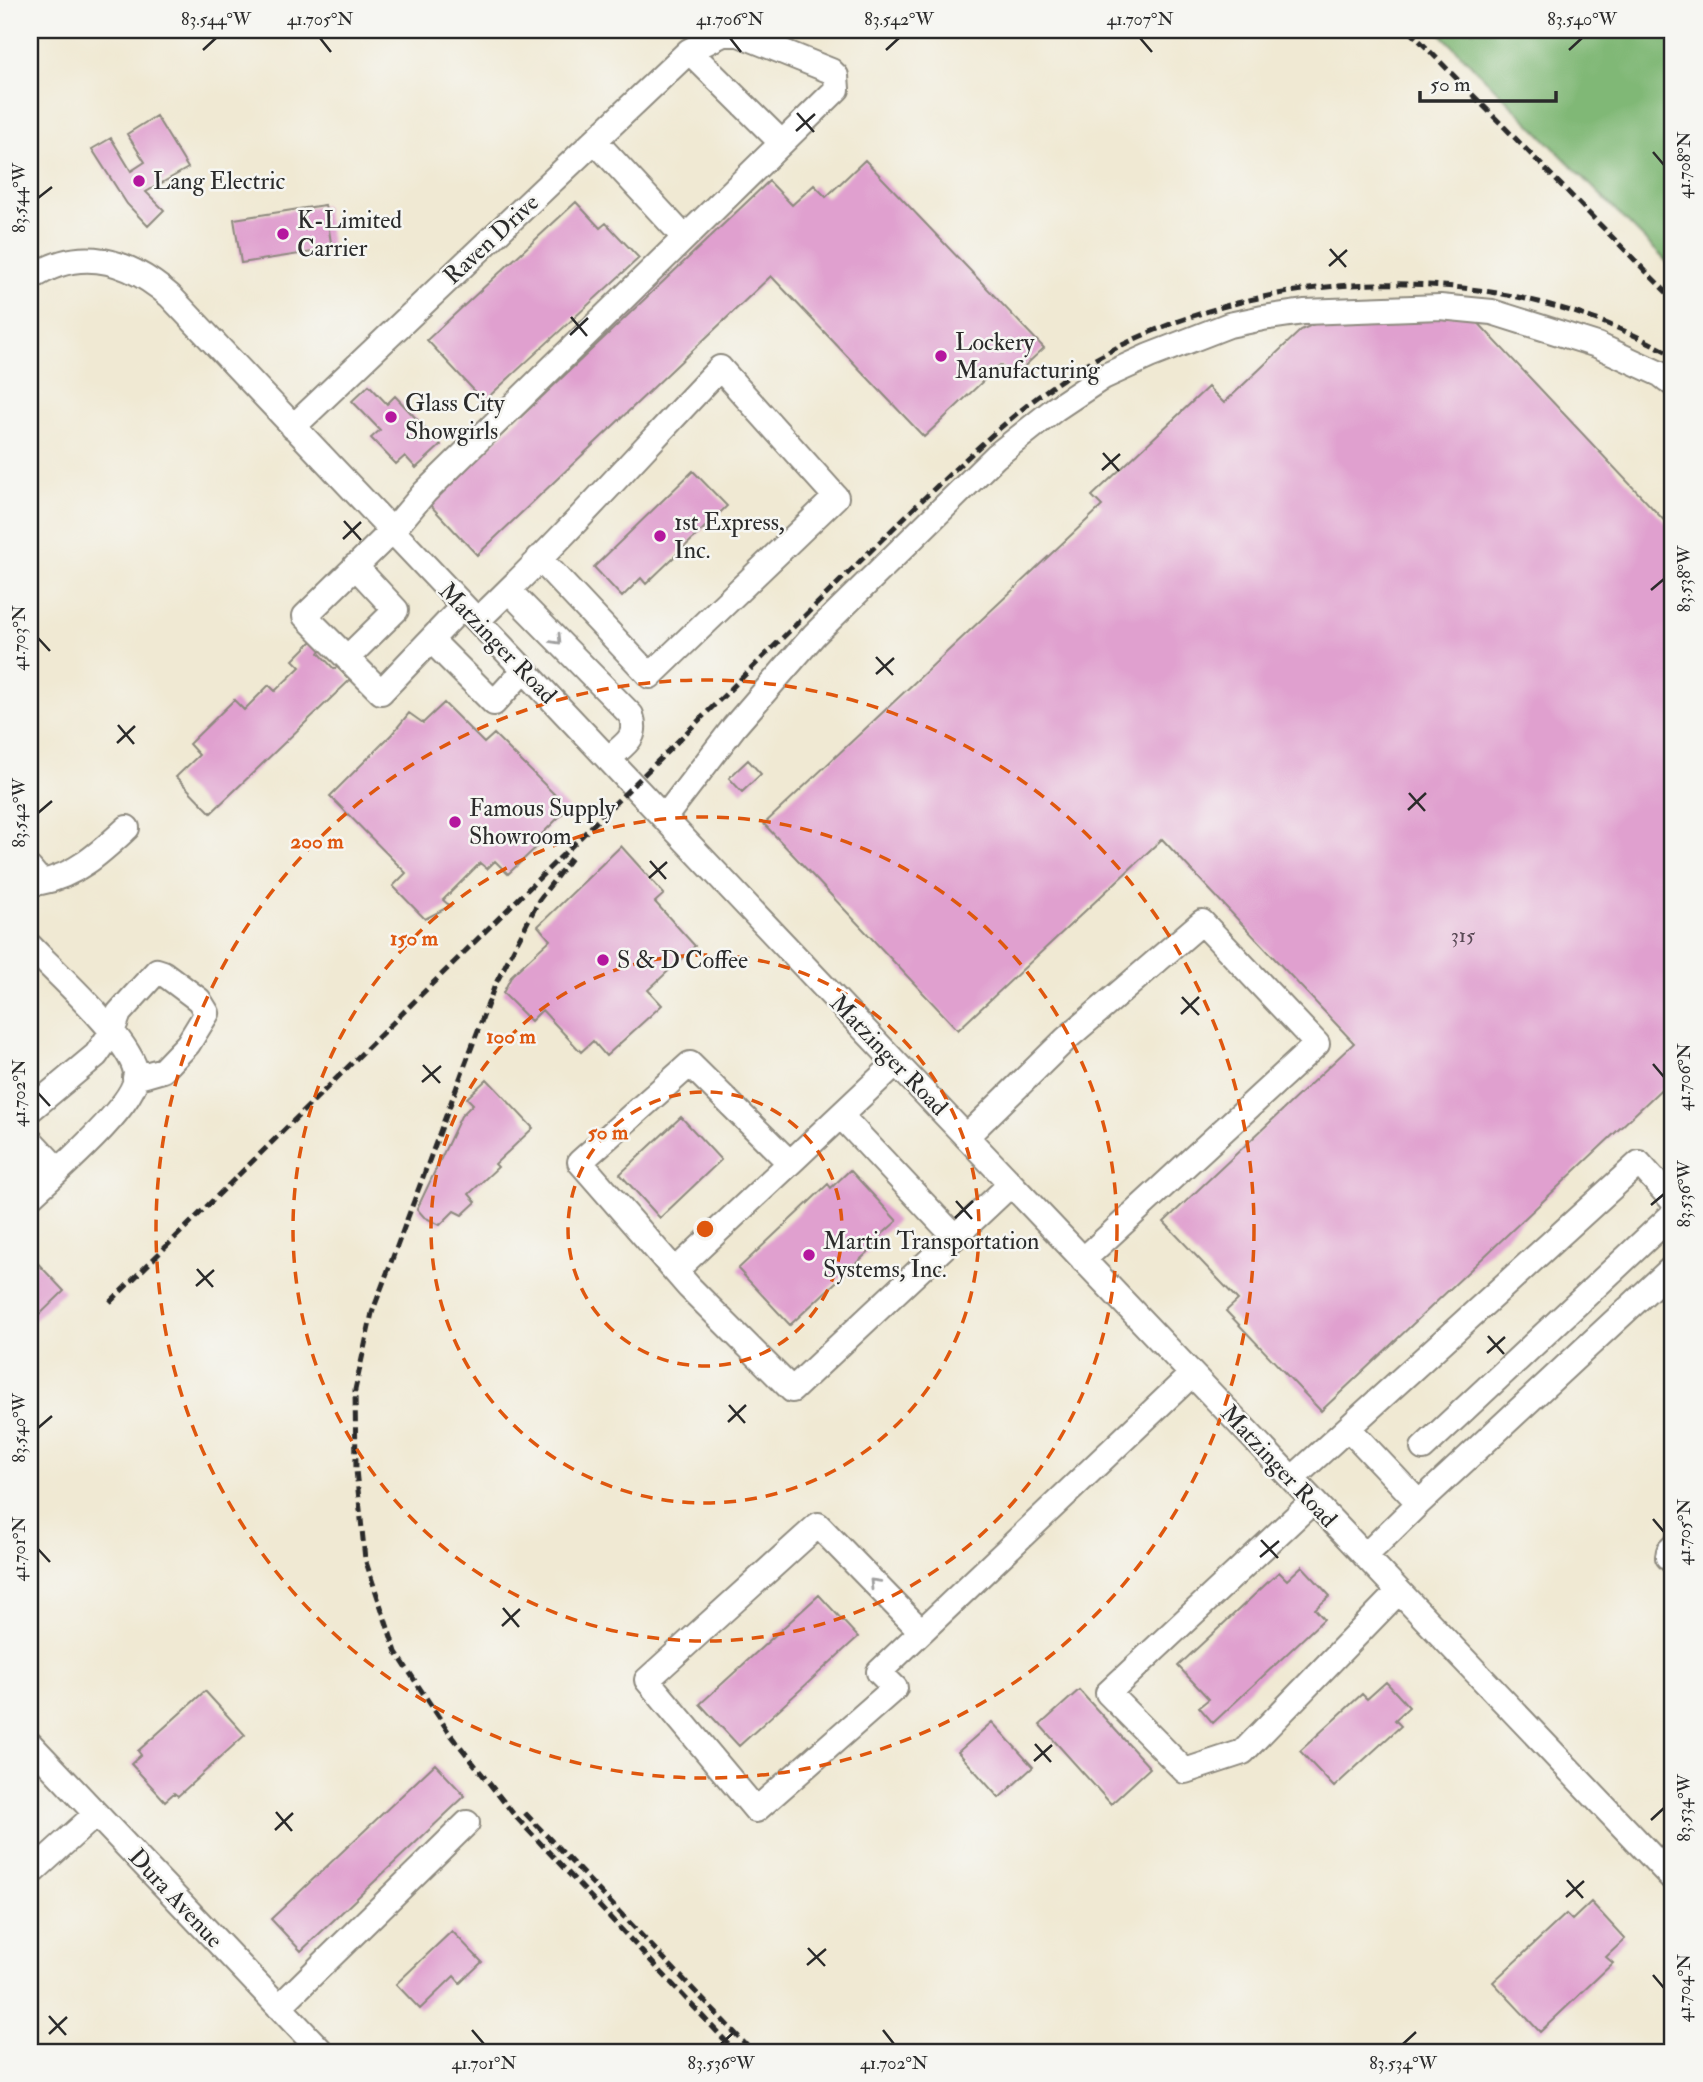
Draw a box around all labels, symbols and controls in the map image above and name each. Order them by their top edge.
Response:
text: 83.544°W [181,8,252,31]
text: 41.705°N [287,8,353,31]
text: 41.706°N [696,8,764,31]
text: 83.542°W [864,8,934,31]
text: 41.707°N [1106,8,1174,31]
text: 83.540°W [1547,8,1617,31]
scale bar [1420,60,1556,104]
text: 50 m [1430,71,1471,98]
text: 41.708°N [1673,131,1696,199]
text: 83.544°W [8,162,31,233]
place label: Lang Electric [153,166,286,197]
marker: Lang Electric [131,173,147,189]
street label: Raven Drive [437,187,546,291]
place label: K-Limited Carrier [297,205,402,264]
marker: K-Limited Carrier [275,226,291,242]
place label: Lockery Manufacturing [955,327,1101,386]
marker: Lockery Manufacturing [933,348,949,364]
place label: Glass City Showgirls [405,388,505,447]
marker: Glass City Showgirls [383,409,399,425]
place label: 1st Express, Inc. [674,507,785,566]
marker: 1st Express, Inc. [652,528,668,544]
text: 83.538°W [1673,545,1696,612]
street label: Matzinger Road [432,576,563,711]
text: 41.703°N [8,605,31,671]
one-way arrow [548,631,561,644]
text: 83.542°W [8,778,31,848]
place label: Famous Supply Showroom [469,793,616,852]
marker: Famous Supply Showroom [447,814,463,830]
text: 200 m [291,828,344,855]
house number: 315 [1451,922,1476,949]
text: 150 m [390,925,439,952]
place label: S & D Coffee [617,945,748,976]
marker: S & D Coffee [595,952,611,968]
street label: Matzinger Road [823,988,954,1123]
text: 100 m [486,1023,537,1050]
text: 41.706°N [1673,1043,1696,1111]
text: 41.702°N [8,1059,31,1127]
text: 50 m [588,1119,629,1146]
text: 83.536°W [1673,1160,1696,1228]
centre of rings [693,1217,717,1241]
place label: Martin Transportation Systems, Inc. [823,1226,1039,1285]
marker: Martin Transportation Systems, Inc. [801,1247,817,1263]
text: 83.540°W [8,1393,31,1463]
street label: Matzinger Road [1214,1398,1344,1534]
text: 41.705°N [1673,1499,1696,1565]
text: 41.701°N [8,1516,31,1582]
one-way arrow [869,1578,882,1591]
text: 83.534°W [1673,1773,1696,1842]
street label: Dura Avenue [122,1842,230,1955]
text: 41.704°N [1673,1954,1696,2022]
text: 41.701°N [451,2052,517,2075]
text: 83.536°W [687,2052,755,2075]
text: 41.702°N [860,2052,928,2075]
text: 83.534°W [1369,2052,1438,2075]

